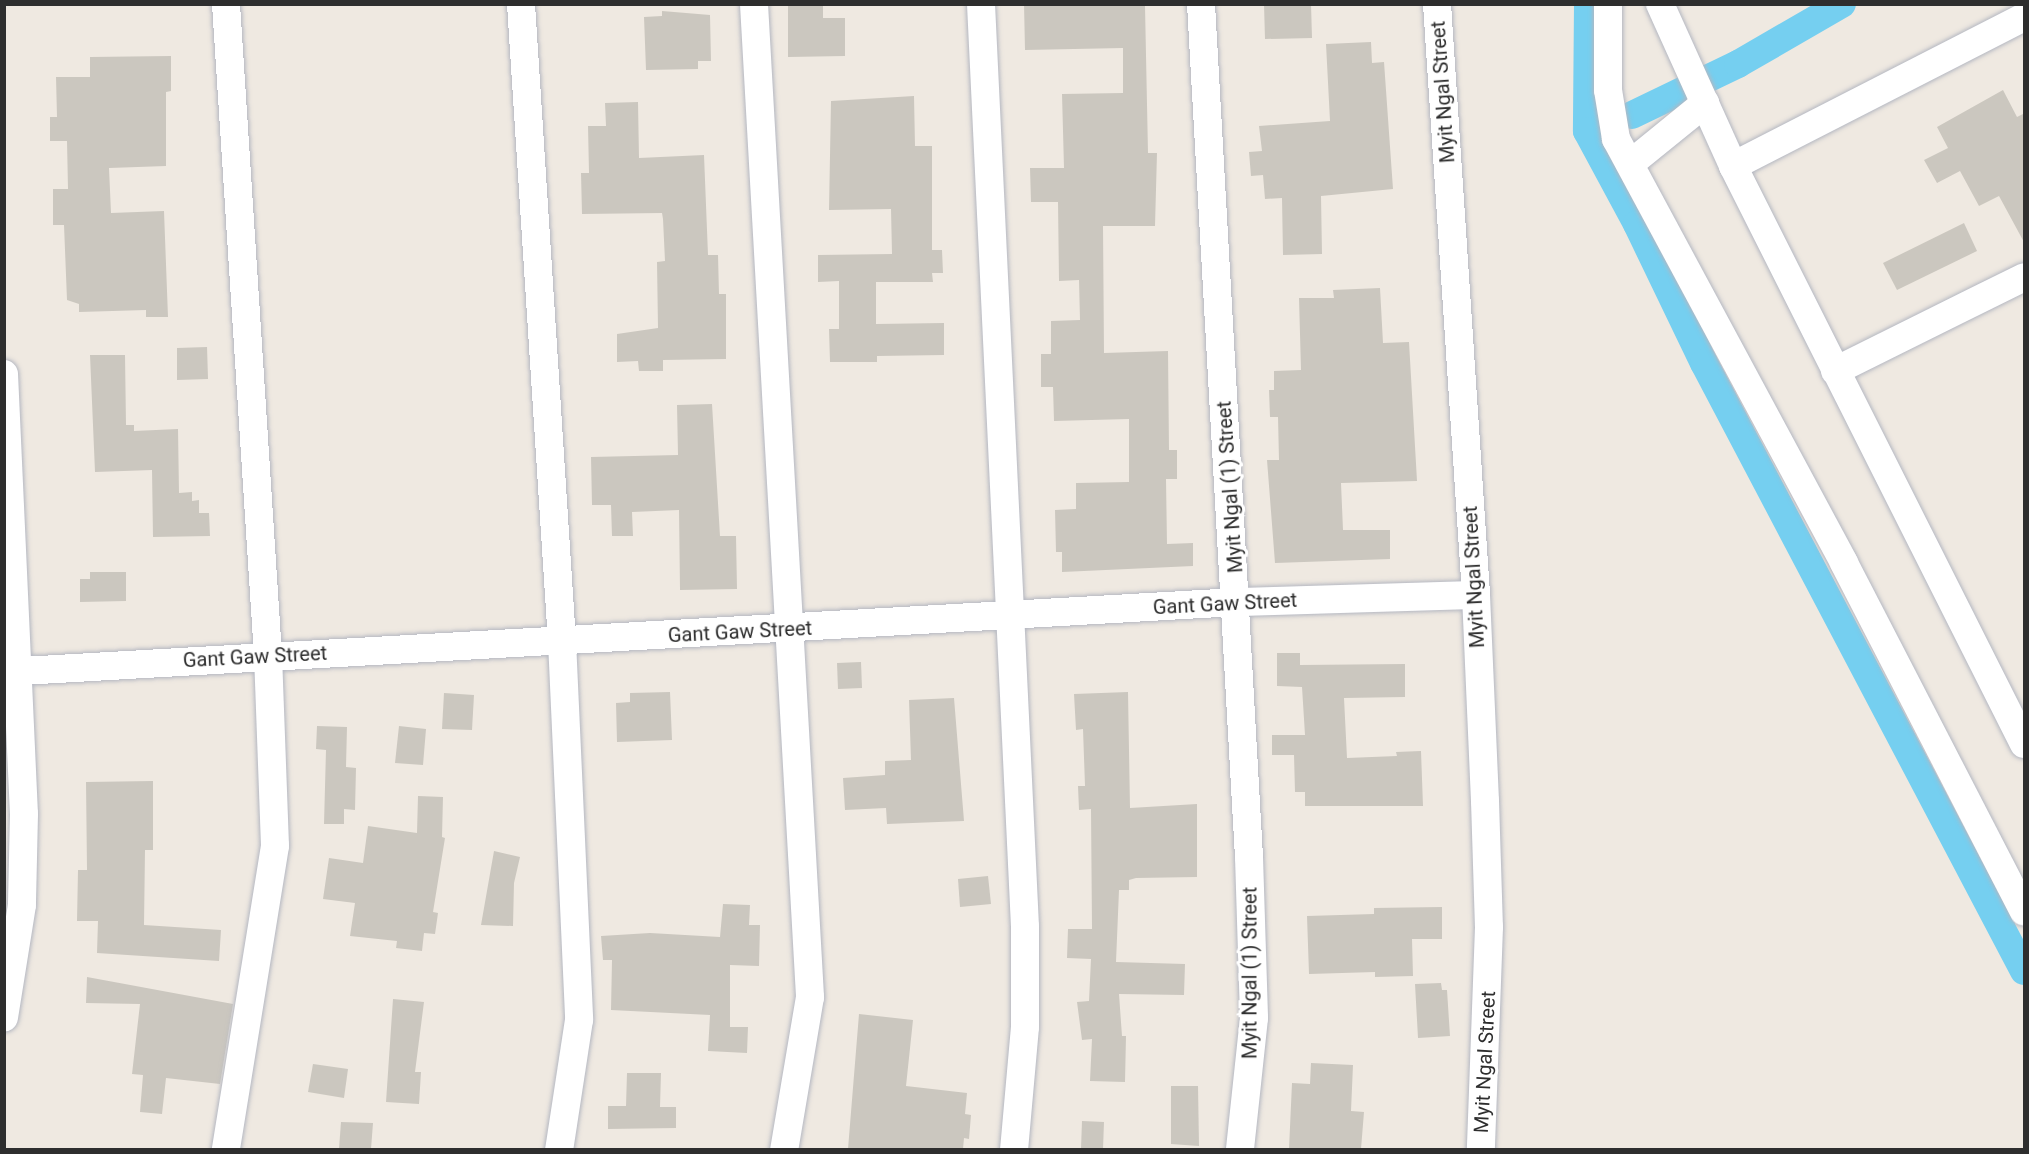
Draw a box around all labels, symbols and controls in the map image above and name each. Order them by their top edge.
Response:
street label: Myit Ngal Street [1426,20,1460,164]
street label: Myit Ngal (1) Street [1212,400,1248,574]
street label: Myit Ngal Street [1458,505,1490,649]
street label: Gant Gaw Street [1152,588,1298,620]
street label: Gant Gaw Street [667,616,813,648]
street label: Gant Gaw Street [182,641,328,673]
street label: Myit Ngal (1) Street [1238,887,1262,1059]
street label: Myit Ngal Street [1469,990,1501,1134]

